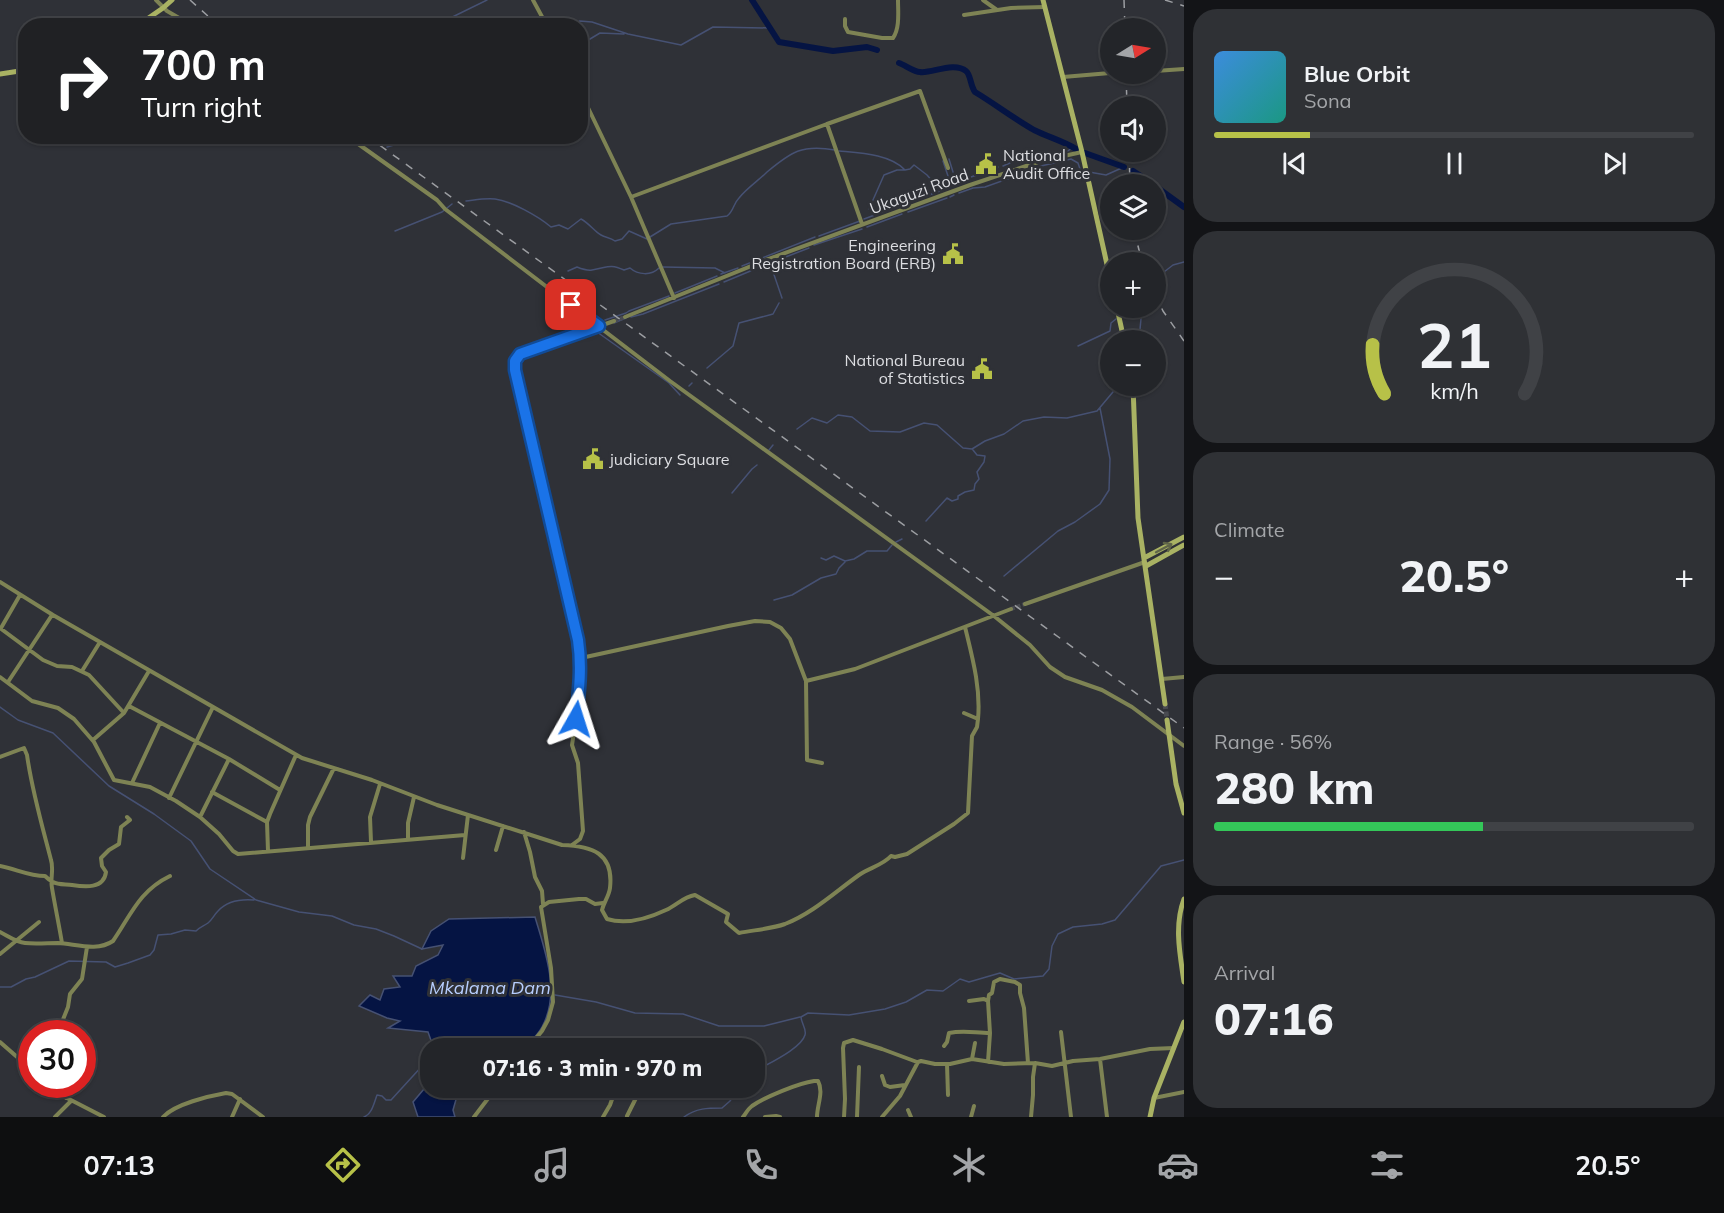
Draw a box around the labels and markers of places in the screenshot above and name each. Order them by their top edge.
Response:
place label: National Audit Office [1003,145,1090,183]
public building icon: National Audit Office [974,152,998,176]
place label: Engineering Registration Board (ERB) [751,235,936,273]
public building icon: Engineering Registration Board (ERB) [941,242,965,266]
pin [545,279,596,330]
place label: National Bureau of Statistics [845,350,965,388]
public building icon: National Bureau of Statistics [970,357,994,381]
public building icon: judiciary Square [581,447,605,471]
place label: judiciary Square [609,449,730,469]

